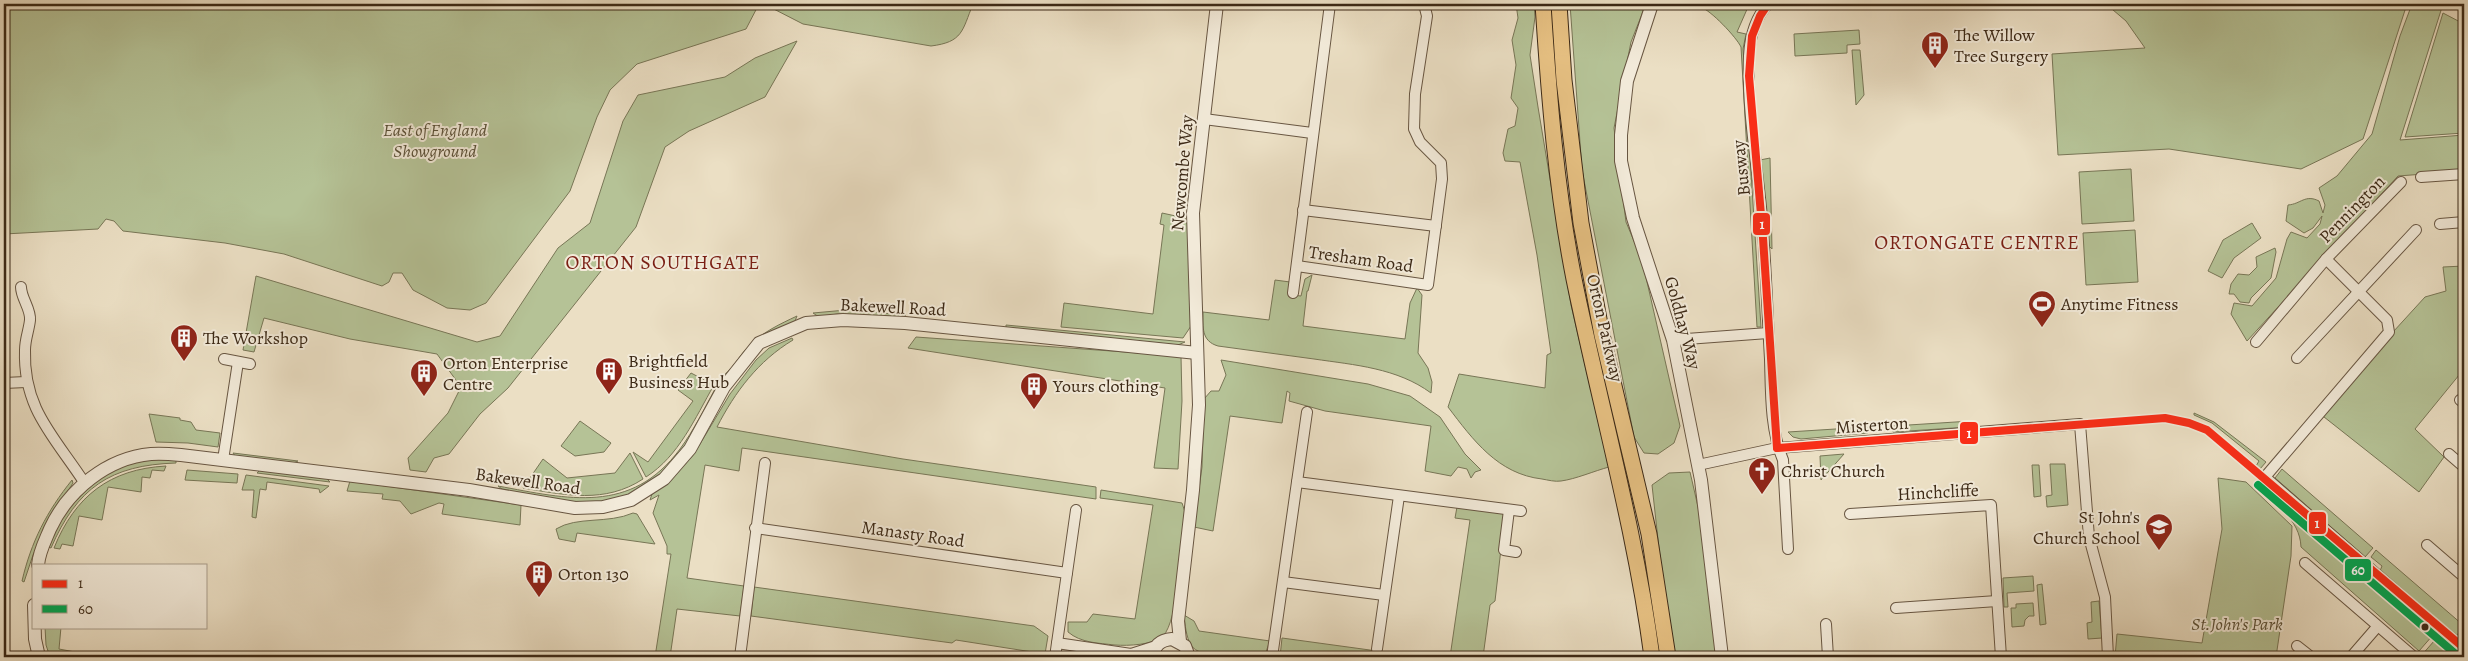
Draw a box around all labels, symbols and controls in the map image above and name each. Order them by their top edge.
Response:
place label: The Willow Tree Surgery [1954,23,2049,68]
building icon: The Willow Tree Surgery [1920,30,1950,69]
street label: Newcombe Way [1165,113,1199,232]
park label: East of England Showground [383,118,488,163]
street label: Busway [1726,138,1756,197]
street label: Pennington [2314,170,2390,248]
line badge: 1 [1752,212,1771,236]
text: 1 [1759,215,1765,234]
district label: ORTONGATE CENTRE [1874,229,2080,256]
street label: Tresham Road [1307,240,1415,278]
district label: ORTON SOUTHGATE [565,249,761,276]
street label: Orton Parkway [1581,272,1629,385]
street label: Goldhay Way [1659,274,1707,373]
sports icon: Anytime Fitness [2027,289,2057,328]
street label: Bakewell Road [839,292,947,322]
place label: Anytime Fitness [2060,292,2179,316]
building icon: The Workshop [169,323,199,362]
place label: The Workshop [203,326,308,350]
place label: Brightfield Business Hub [628,349,729,394]
place label: Orton Enterprise Centre [443,351,568,396]
building icon: Brightfield Business Hub [594,356,624,395]
building icon: Orton Enterprise Centre [409,358,439,397]
building icon: Yours clothing [1019,371,1049,410]
place label: Yours clothing [1052,374,1159,398]
street label: Misterton [1835,410,1909,440]
line badge: 1 [1959,421,1979,445]
text: 1 [1966,424,1972,443]
church icon: Christ Church [1747,456,1777,495]
place label: Christ Church [1781,459,1886,483]
street label: Bakewell Road [474,462,583,500]
street label: Hinchcliffe [1897,478,1979,506]
place label: St John's Church School [2033,505,2141,550]
line badge: 1 [2308,511,2327,535]
school or university icon: St John's Church School [2144,512,2174,551]
text: 1 [2314,514,2320,533]
street label: Manasty Road [860,515,966,553]
line badge: 60 [2344,558,2372,582]
building icon: Orton 130 [524,559,554,598]
text: 60 [2351,561,2365,580]
place label: Orton 130 [558,562,629,586]
legend [32,564,208,628]
text: 1 [78,573,83,593]
text: 60 [78,599,93,619]
park label: St.John's Park [2191,612,2283,636]
unlabelled marker [2420,622,2430,632]

